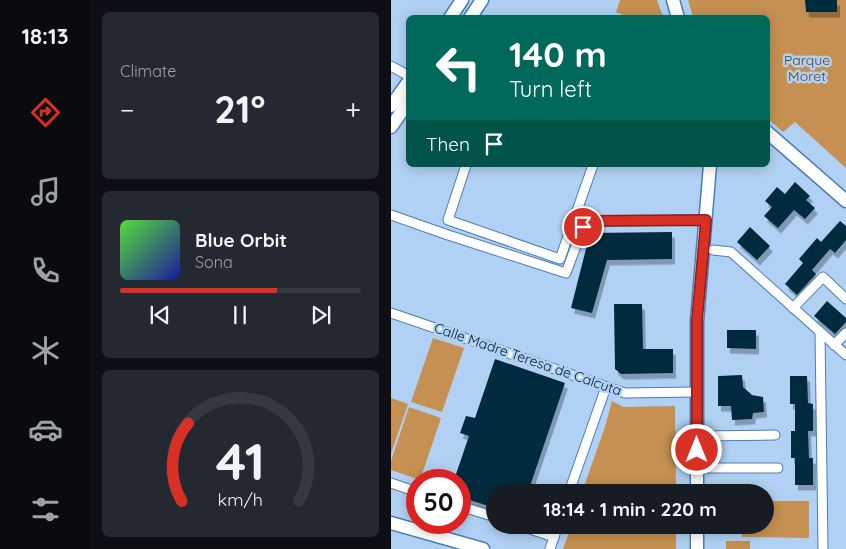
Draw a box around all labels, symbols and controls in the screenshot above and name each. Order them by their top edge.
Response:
text: 18:13 [22,22,69,50]
text: 140 m [509,32,607,76]
icon: left [426,35,491,100]
park label: Parque Moret [784,51,830,85]
text: Climate [120,61,176,81]
text: Turn left [509,75,592,103]
text: 21° [214,85,266,133]
text: − [120,92,135,127]
text: + [345,92,361,127]
icon: directions [28,95,63,130]
icon: arrive [480,130,508,158]
text: Then [426,132,470,156]
icon: music [28,174,63,209]
pin [562,206,604,248]
icon: arrive [569,213,597,241]
text: Blue Orbit [195,228,287,252]
text: Sona [195,252,233,272]
icon: phone [28,253,63,288]
icon: previous [146,301,174,329]
icon: pause [226,301,254,329]
icon: next [307,301,335,329]
street label: Calle Madre Teresa de Calcuta [432,318,624,400]
icon: climate [28,333,63,368]
icon: car [28,412,63,447]
position arrow [670,423,722,475]
text: 41 [216,428,265,493]
speed limit sign: 50 [406,469,471,534]
text: km/h [218,488,263,510]
icon: filters [28,492,63,527]
text: 18:14 · 1 min · 220 m [543,497,717,521]

